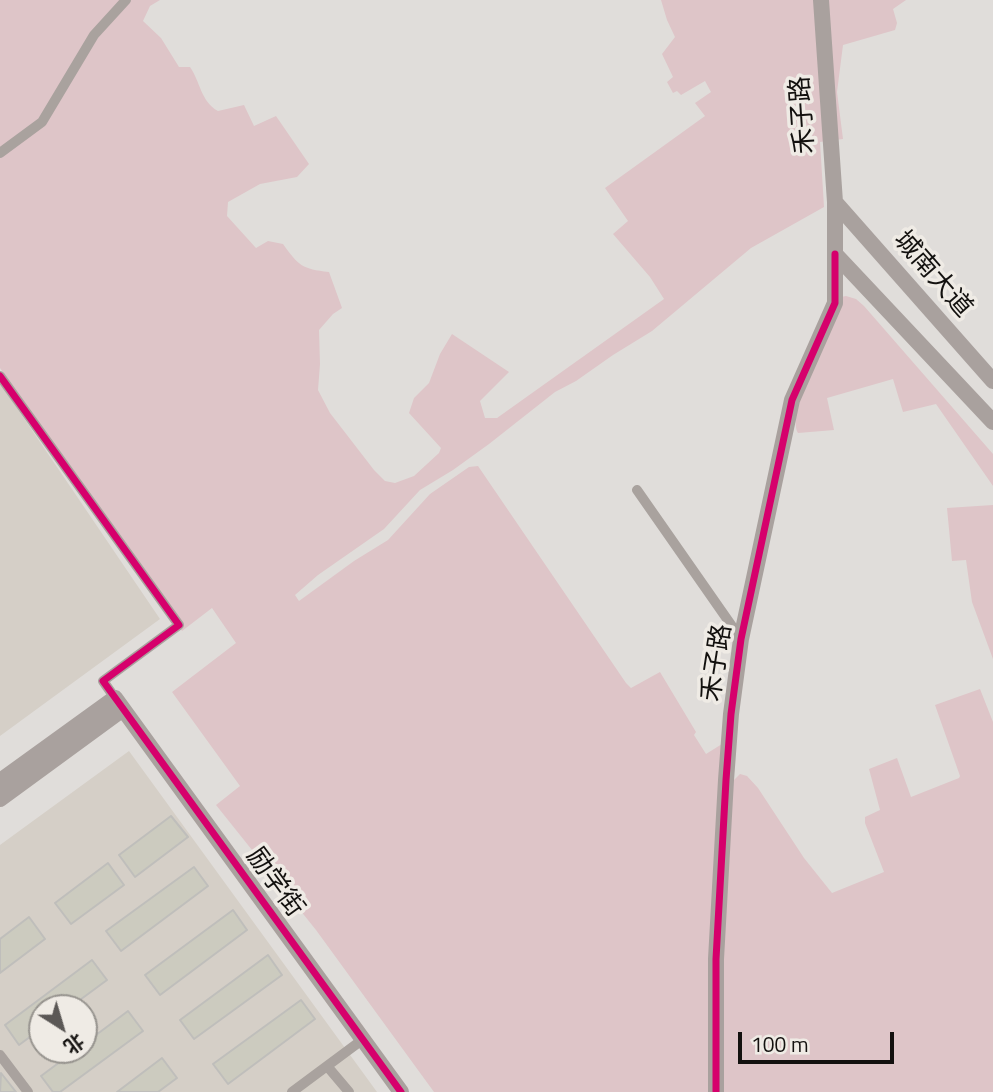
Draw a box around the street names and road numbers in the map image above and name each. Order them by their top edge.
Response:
street label: 禾子路 [786,75,822,155]
street label: 城南大道 [886,226,978,324]
street label: 禾子路 [696,622,740,704]
street label: 励学街 [238,842,310,924]

